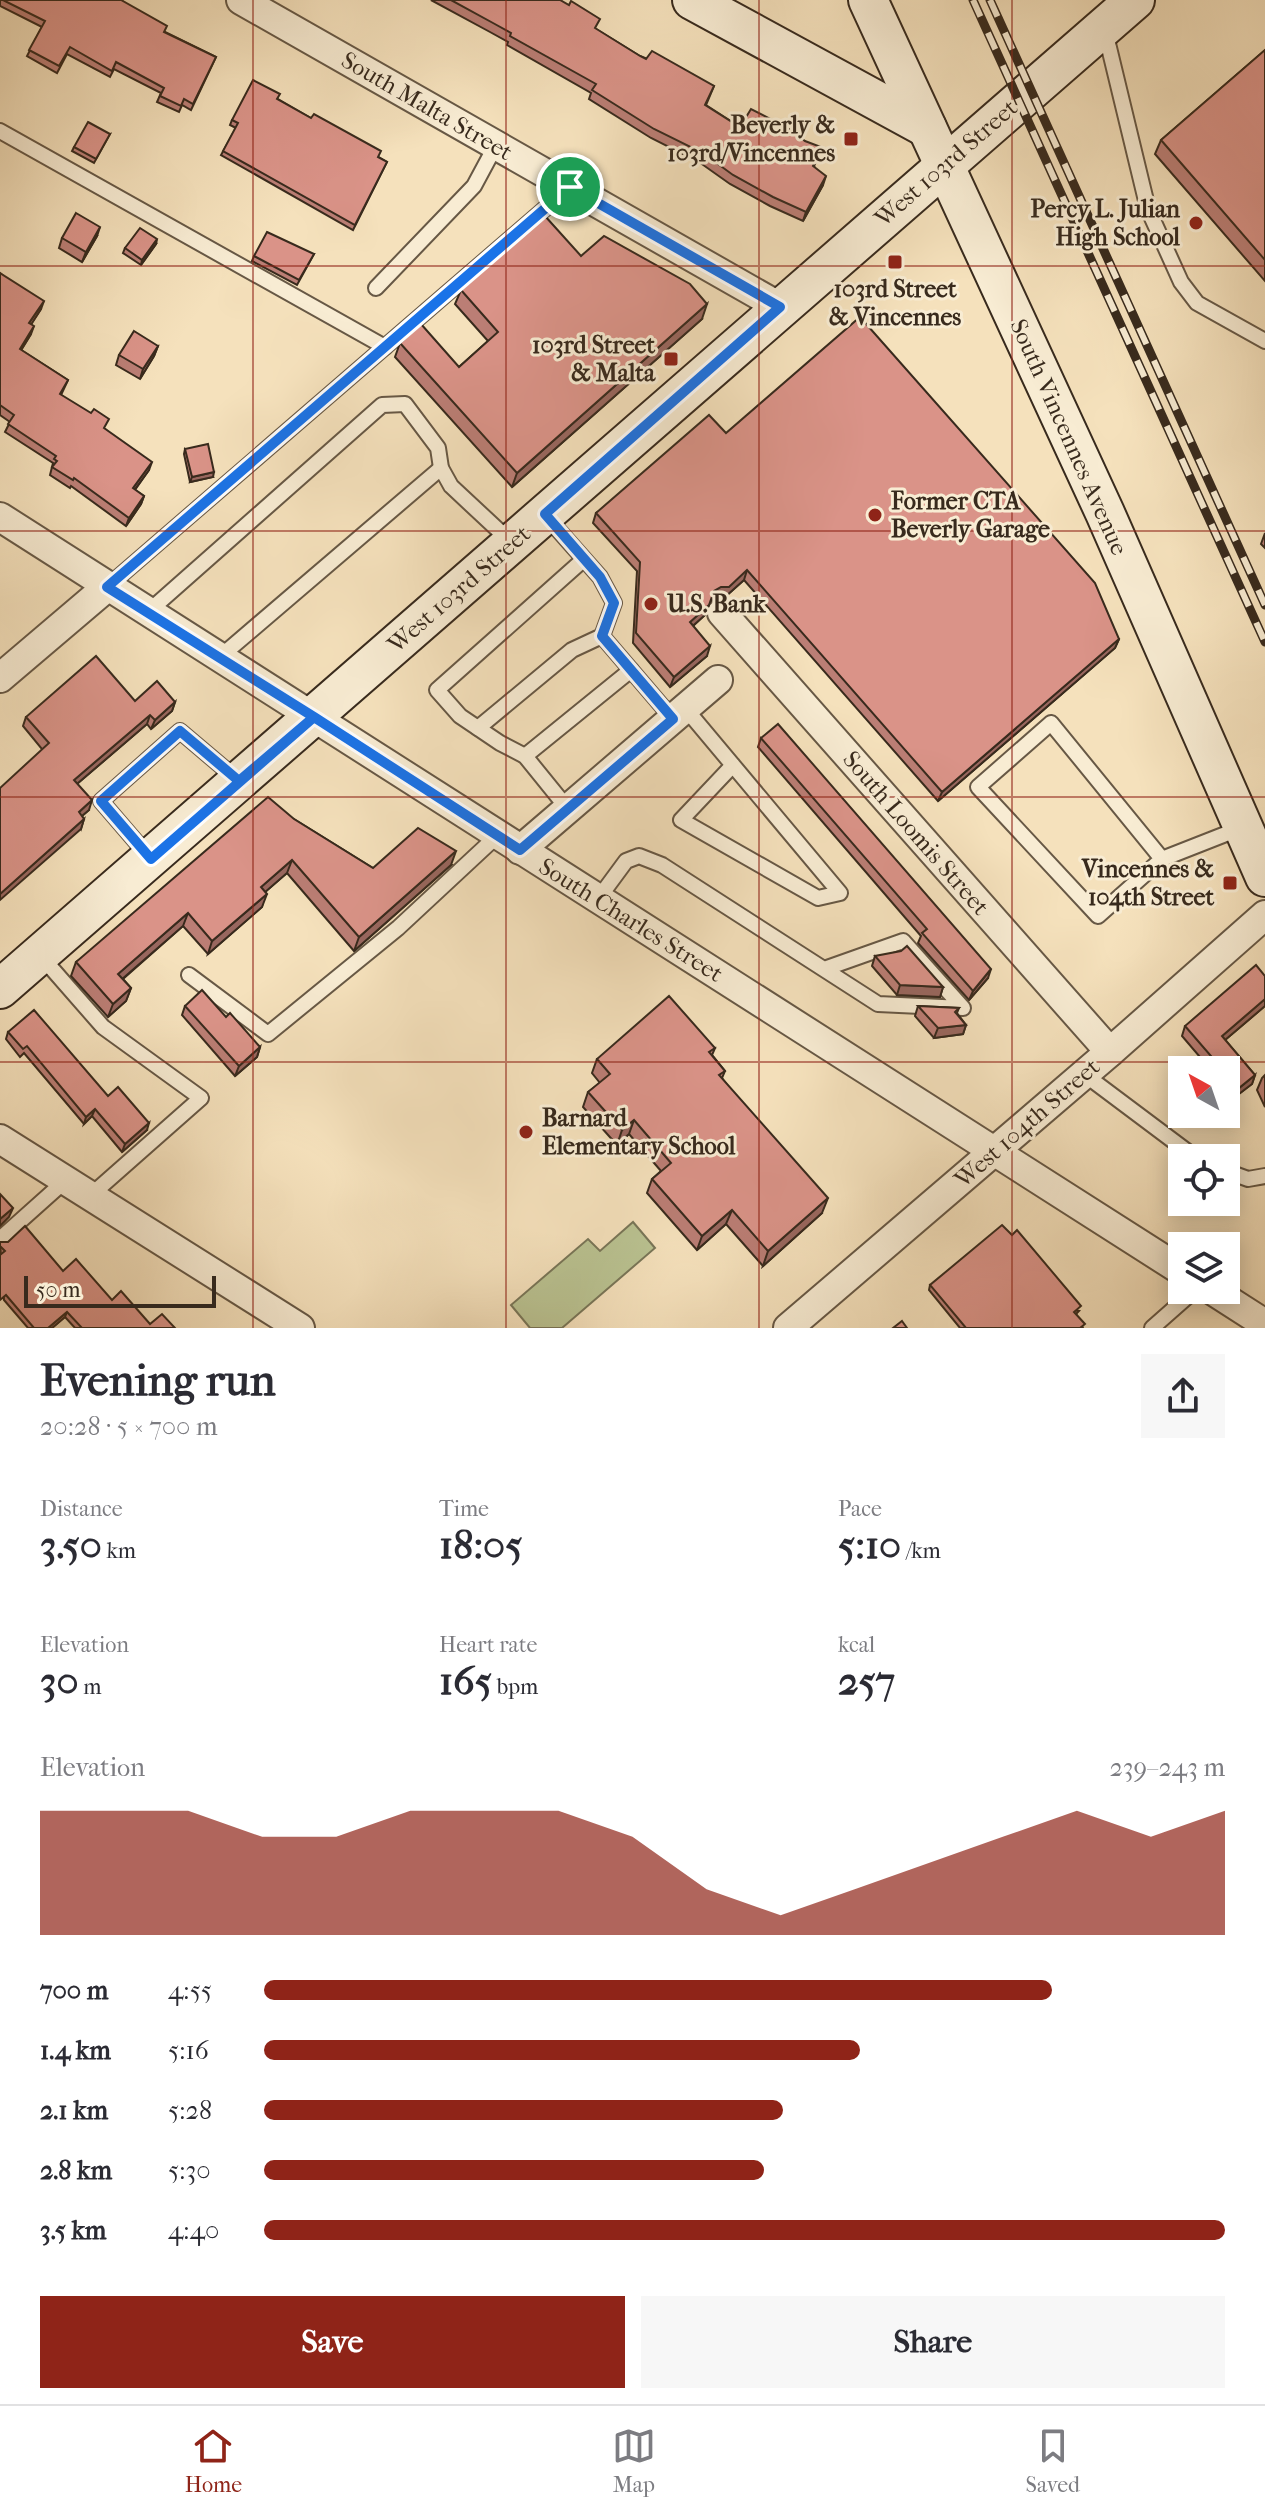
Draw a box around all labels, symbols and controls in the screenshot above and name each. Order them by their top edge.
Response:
street label: South Malta Street [337,46,518,167]
street label: West 103rd Street [868,93,1023,233]
place label: Beverly & 103rd/Vincennes [667,111,835,167]
marker: Beverly & 103rd/Vincennes [842,130,860,148]
pin [536,153,604,221]
icon: arrive [548,165,592,209]
place label: Percy L. Julian High School [1030,195,1181,251]
marker: Percy L. Julian High School [1187,214,1205,232]
marker: 103rd Street & Vincennes [886,253,904,271]
place label: 103rd Street & Vincennes [829,275,961,331]
street label: South Vincennes Avenue [1004,315,1134,559]
place label: 103rd Street & Malta [532,331,656,387]
marker: 103rd Street & Malta [662,350,680,368]
place label: Former CTA Beverly Garage [890,487,1050,543]
marker: Former CTA Beverly Garage [866,506,884,524]
street label: West 103rd Street [381,519,536,659]
place label: U.S. Bank [666,590,766,618]
marker: U.S. Bank [642,595,660,613]
street label: South Loomis Street [837,745,995,921]
street label: South Charles Street [534,852,728,988]
place label: Vincennes & 104th Street [1081,855,1214,912]
marker: Vincennes & 104th Street [1221,874,1239,892]
street label: West 104th Street [948,1052,1105,1194]
north arrow [1168,1056,1240,1128]
map controls [1168,1056,1240,1304]
place label: Barnard Elementary School [542,1104,736,1160]
marker: Barnard Elementary School [517,1123,535,1141]
button: locate [1168,1144,1240,1216]
button: layers [1168,1232,1240,1304]
scale bar [24,1272,216,1308]
text: 50 m [36,1277,81,1303]
button: share [1141,1354,1225,1438]
text: Evening run [40,1355,275,1406]
text: 20:28 · 5 × 700 m [40,1411,218,1442]
text: Distance [40,1496,123,1522]
text: Time [439,1496,489,1522]
text: Pace [838,1496,882,1522]
text: 3.50 [40,1522,102,1568]
text: 18:05 [439,1522,522,1568]
text: 5:10 [838,1522,901,1568]
text: km [102,1538,136,1564]
text: /km [901,1538,941,1564]
text: Elevation [40,1632,129,1658]
text: Heart rate [439,1632,538,1658]
text: kcal [838,1632,875,1658]
text: 30 [40,1658,78,1704]
text: 165 [439,1658,492,1704]
text: 257 [838,1658,895,1704]
text: m [78,1674,102,1700]
text: bpm [492,1674,538,1700]
text: Elevation [40,1752,145,1783]
text: 239–243 m [1109,1752,1225,1783]
text: 700 m [40,1975,108,2006]
text: 4:55 [168,1975,212,2006]
text: 1.4 km [40,2035,111,2066]
text: 5:16 [168,2035,209,2066]
text: 2.1 km [40,2095,108,2126]
text: 5:28 [168,2095,212,2126]
text: 2.8 km [40,2155,112,2186]
text: 5:30 [168,2155,211,2186]
text: 3.5 km [40,2215,106,2246]
text: 4:40 [168,2215,219,2246]
button: Save [40,2296,625,2388]
button: Share [641,2296,1225,2388]
tab: Home [185,2424,242,2498]
tab: Map [612,2424,656,2498]
tab: Saved [1026,2424,1080,2498]

